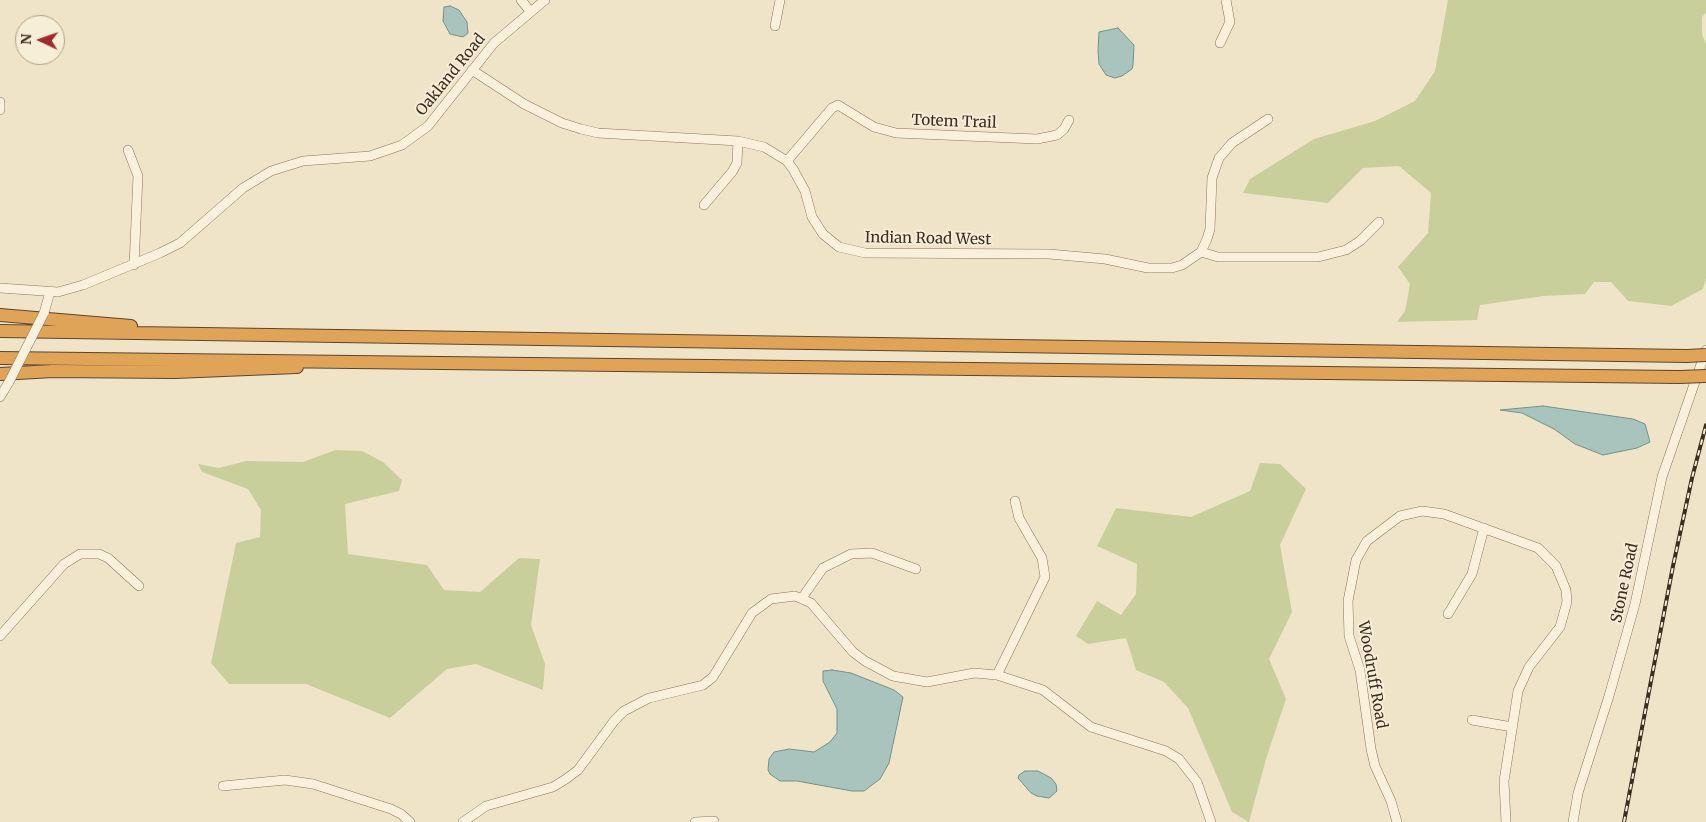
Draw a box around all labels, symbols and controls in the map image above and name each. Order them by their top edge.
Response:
north arrow [15,15,65,65]
street label: Oakland Road [413,30,489,120]
text: N [17,33,35,45]
street label: Totem Trail [911,112,997,132]
street label: Indian Road West [865,229,991,249]
street label: Stone Road [1608,542,1642,624]
street label: Woodruff Road [1354,620,1390,730]

